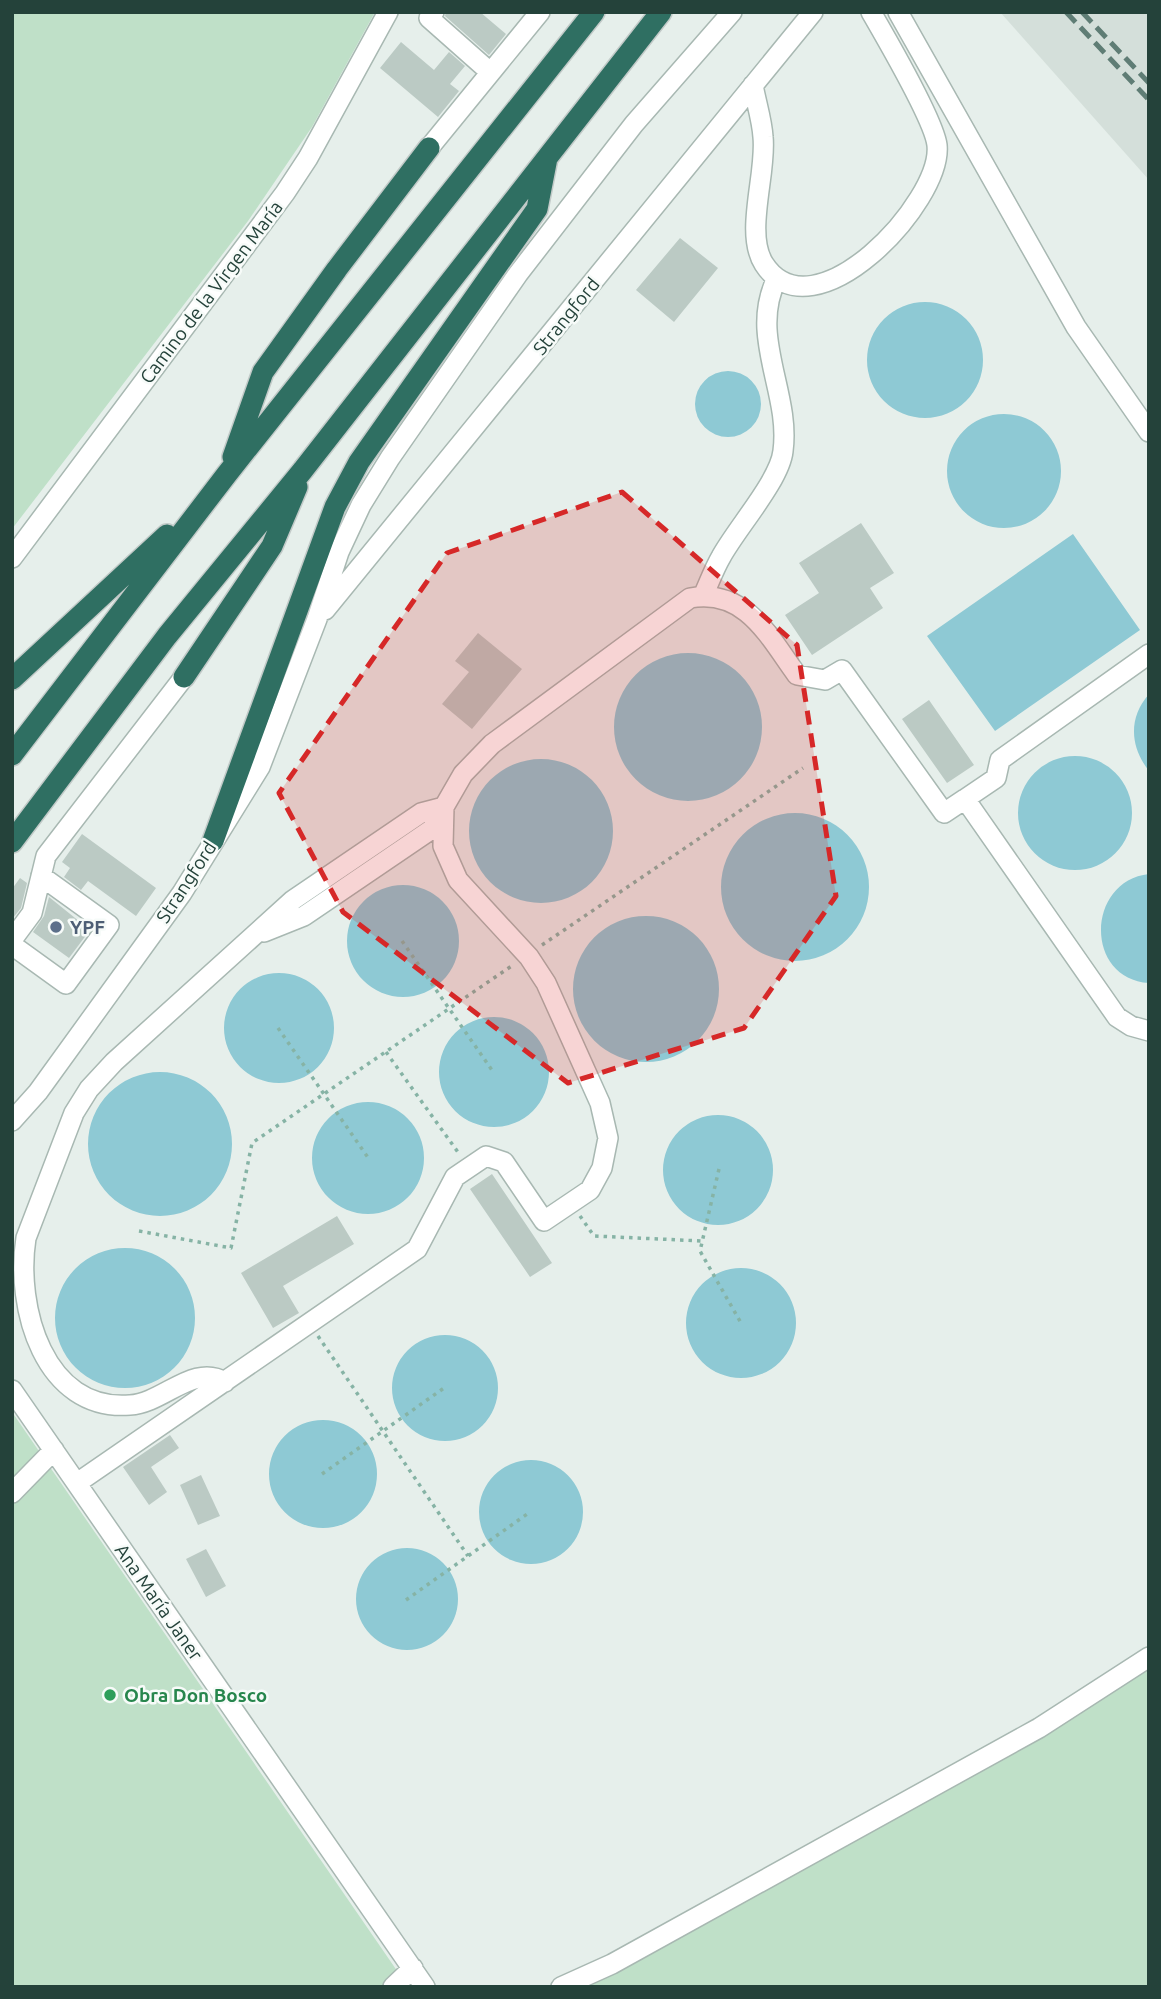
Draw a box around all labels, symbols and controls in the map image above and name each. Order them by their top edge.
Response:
street label: Camino de la Virgen María [135,196,287,388]
street label: Strangford [528,273,604,359]
street label: Strangford [152,837,220,927]
place label: YPF [70,916,105,938]
marker: YPF [48,919,64,935]
street label: Ana María Janer [111,1540,207,1664]
place label: Obra Don Bosco [124,1684,267,1706]
marker: Obra Don Bosco [102,1687,118,1703]

